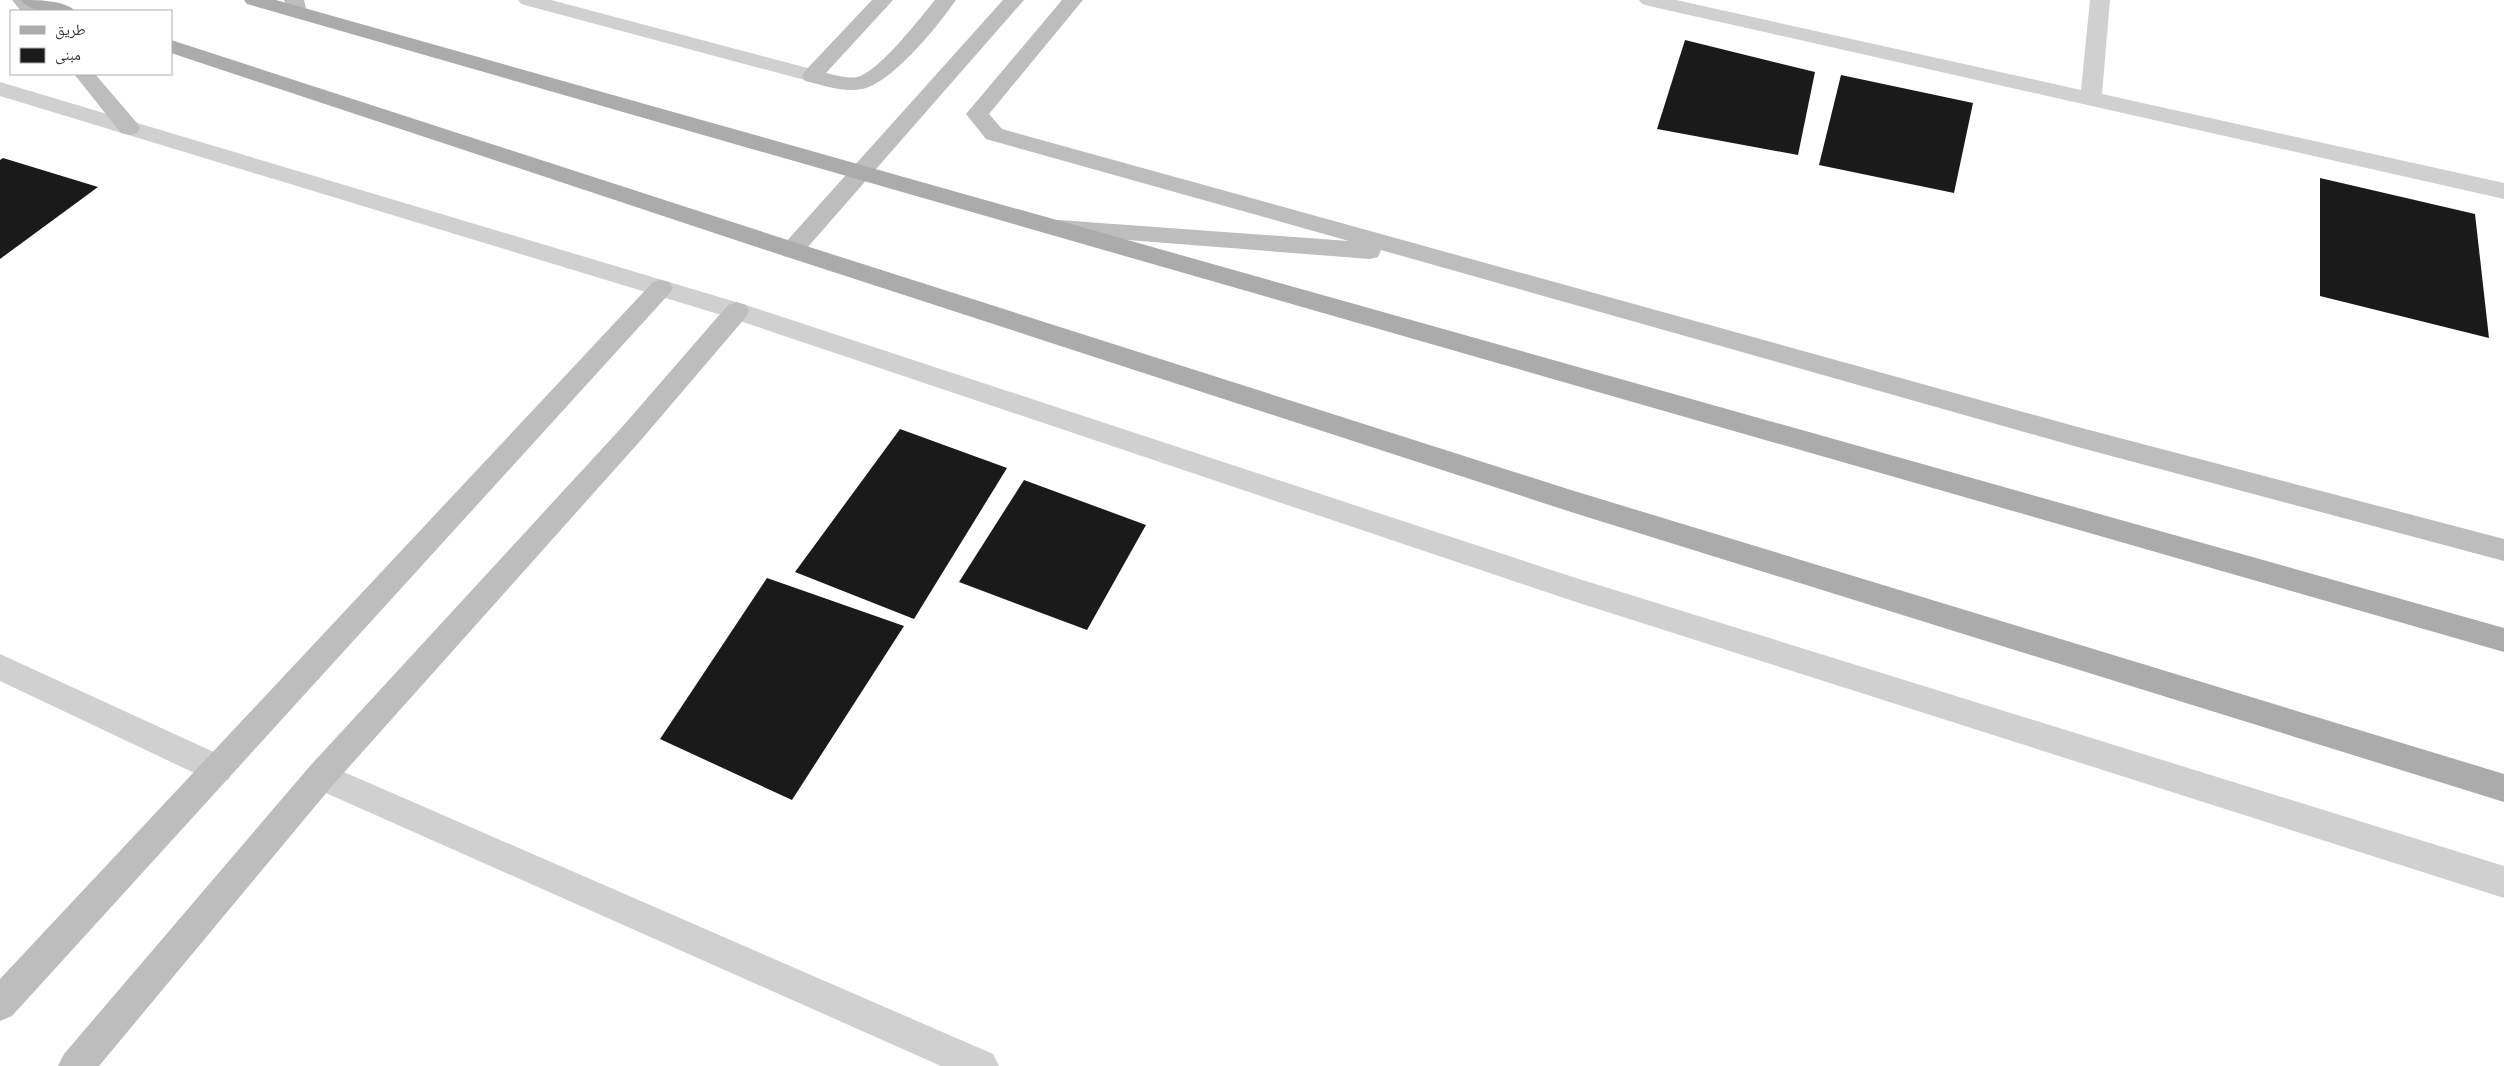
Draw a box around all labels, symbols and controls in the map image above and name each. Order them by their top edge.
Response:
legend [10,10,172,75]
text: طريق [55,20,86,40]
text: مبنى [55,45,81,65]

